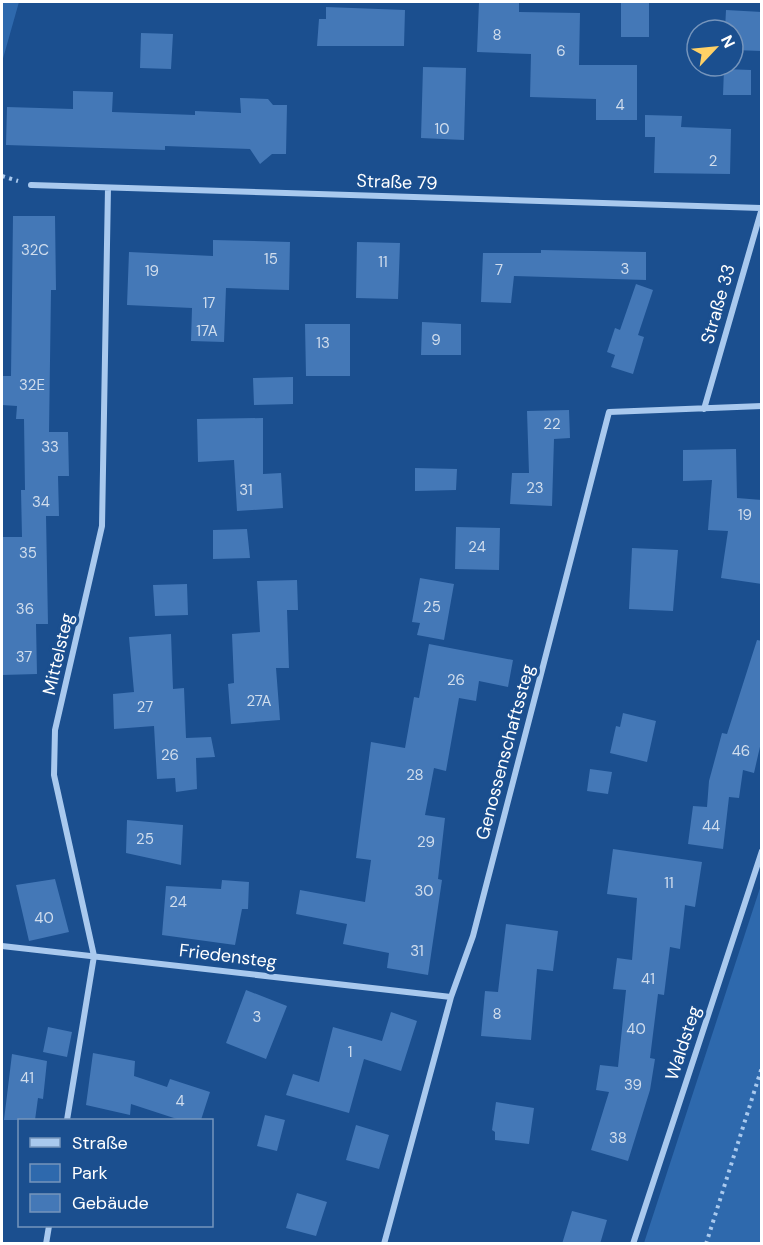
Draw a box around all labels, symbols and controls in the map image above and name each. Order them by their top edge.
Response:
north arrow [685,18,745,78]
house number: 8 [492,25,502,45]
text: N [716,32,740,51]
house number: 6 [556,41,566,61]
house number: 4 [615,95,625,115]
house number: 10 [435,119,449,139]
house number: 2 [709,151,717,171]
street label: Straße 79 [356,169,438,195]
house number: 32C [21,240,49,260]
house number: 15 [264,249,278,269]
house number: 11 [378,252,388,272]
house number: 3 [621,259,629,279]
house number: 7 [495,260,503,280]
house number: 19 [145,261,159,281]
street label: Straße 33 [695,261,741,347]
house number: 17 [203,293,215,313]
house number: 17A [196,321,218,341]
house number: 9 [431,330,441,350]
house number: 13 [316,333,330,353]
house number: 32E [19,375,45,395]
house number: 22 [543,414,561,434]
house number: 33 [41,437,59,457]
house number: 23 [526,478,544,498]
house number: 31 [239,480,253,500]
house number: 34 [32,492,50,512]
house number: 19 [738,505,752,525]
house number: 24 [468,537,486,557]
house number: 35 [19,543,37,563]
house number: 25 [423,597,441,617]
house number: 36 [16,599,34,619]
street label: Mittelsteg [37,611,79,697]
house number: 37 [16,647,32,667]
street label: Genossenschaftssteg [470,662,540,842]
house number: 26 [447,670,465,690]
house number: 27A [246,691,272,711]
house number: 27 [137,697,153,717]
house number: 46 [732,741,750,761]
house number: 26 [161,745,179,765]
house number: 28 [406,765,424,785]
house number: 44 [702,816,720,836]
house number: 25 [136,829,154,849]
house number: 29 [417,832,435,852]
house number: 11 [664,873,674,893]
house number: 30 [414,881,434,901]
house number: 24 [169,892,187,912]
house number: 40 [34,908,54,928]
street label: Friedensteg [178,938,278,974]
house number: 31 [410,941,424,961]
house number: 41 [641,969,655,989]
street label: Waldsteg [660,1003,706,1083]
house number: 8 [492,1004,502,1024]
house number: 3 [253,1007,261,1027]
house number: 40 [626,1019,646,1039]
house number: 1 [348,1042,352,1062]
house number: 41 [20,1068,34,1088]
house number: 39 [624,1075,642,1095]
house number: 4 [175,1091,185,1111]
legend [18,1119,213,1227]
house number: 38 [609,1128,627,1148]
text: Straße [72,1131,128,1155]
text: Park [72,1161,108,1185]
text: Gebäude [72,1191,149,1215]

